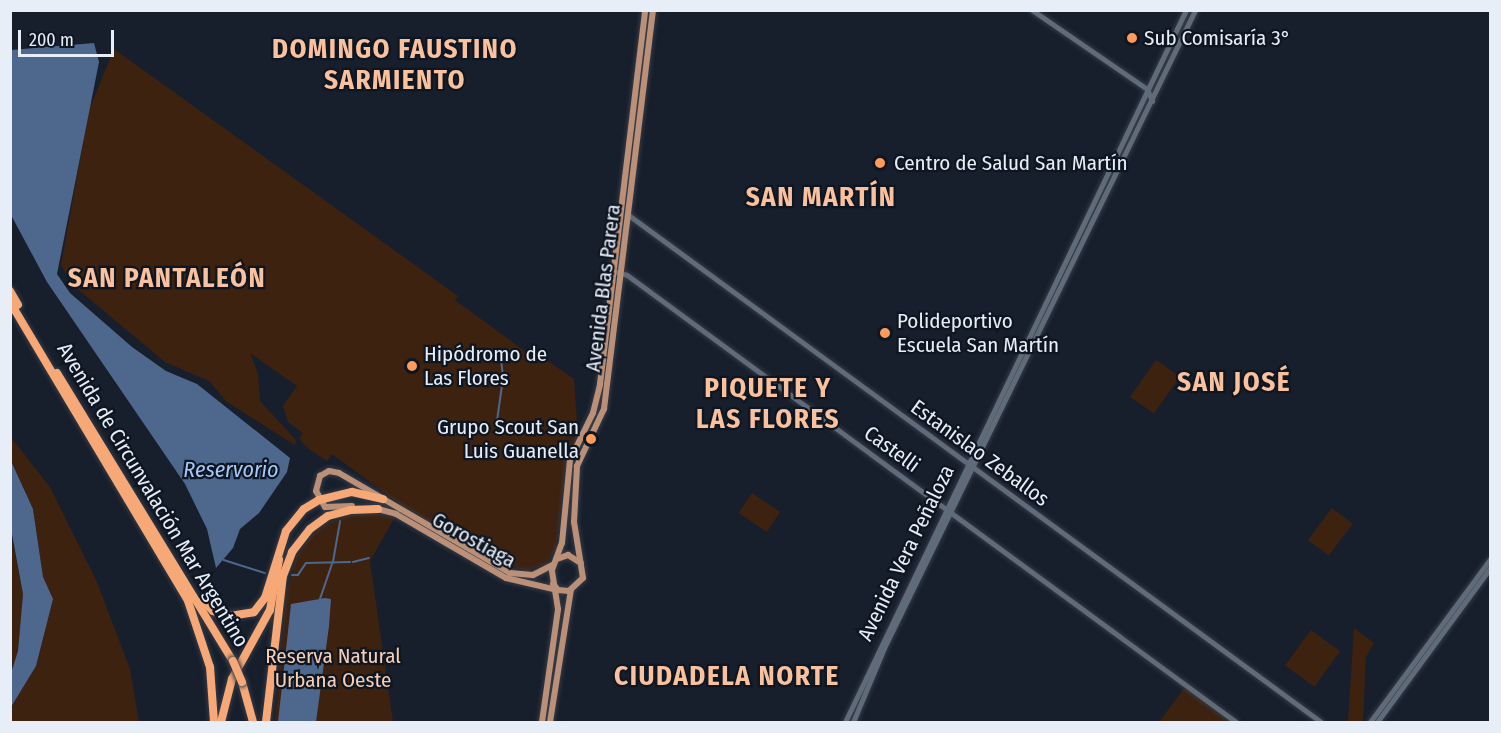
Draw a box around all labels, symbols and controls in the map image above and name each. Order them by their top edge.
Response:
scale bar [21,18,117,56]
place label: Sub Comisaría 3° [1144,25,1291,51]
text: 200 m [29,29,74,51]
marker: Sub Comisaría 3° [1125,31,1139,45]
district label: DOMINGO FAUSTINO SARMIENTO [272,33,518,96]
place label: Centro de Salud San Martín [894,150,1128,176]
marker: Centro de Salud San Martín [871,154,889,172]
district label: SAN MARTÍN [746,182,896,214]
street label: Avenida Blas Parera [580,203,626,373]
district label: SAN PANTALEÓN [68,263,266,295]
place label: Polideportivo Escuela San Martín [897,308,1059,358]
marker: Polideportivo Escuela San Martín [878,326,892,340]
street label: Avenida de Circunvalación Mar Argentino [52,338,254,652]
place label: Hipódromo de Las Flores [424,341,547,391]
marker: Hipódromo de Las Flores [405,359,419,373]
district label: SAN JOSÉ [1177,367,1291,399]
district label: PIQUETE Y LAS FLORES [696,372,840,435]
street label: Estanislao Zeballos [906,394,1054,512]
place label: Grupo Scout San Luis Guanella [437,414,579,464]
street label: Castelli [859,420,925,478]
marker: Grupo Scout San Luis Guanella [584,432,598,446]
water label: Reservorio [183,457,279,483]
street label: Avenida Vera Peñaloza [852,461,960,645]
street label: Gorostiaga [428,507,520,573]
park label: Reserva Natural Urbana Oeste [265,643,401,693]
district label: CIUDADELA NORTE [614,661,840,693]

